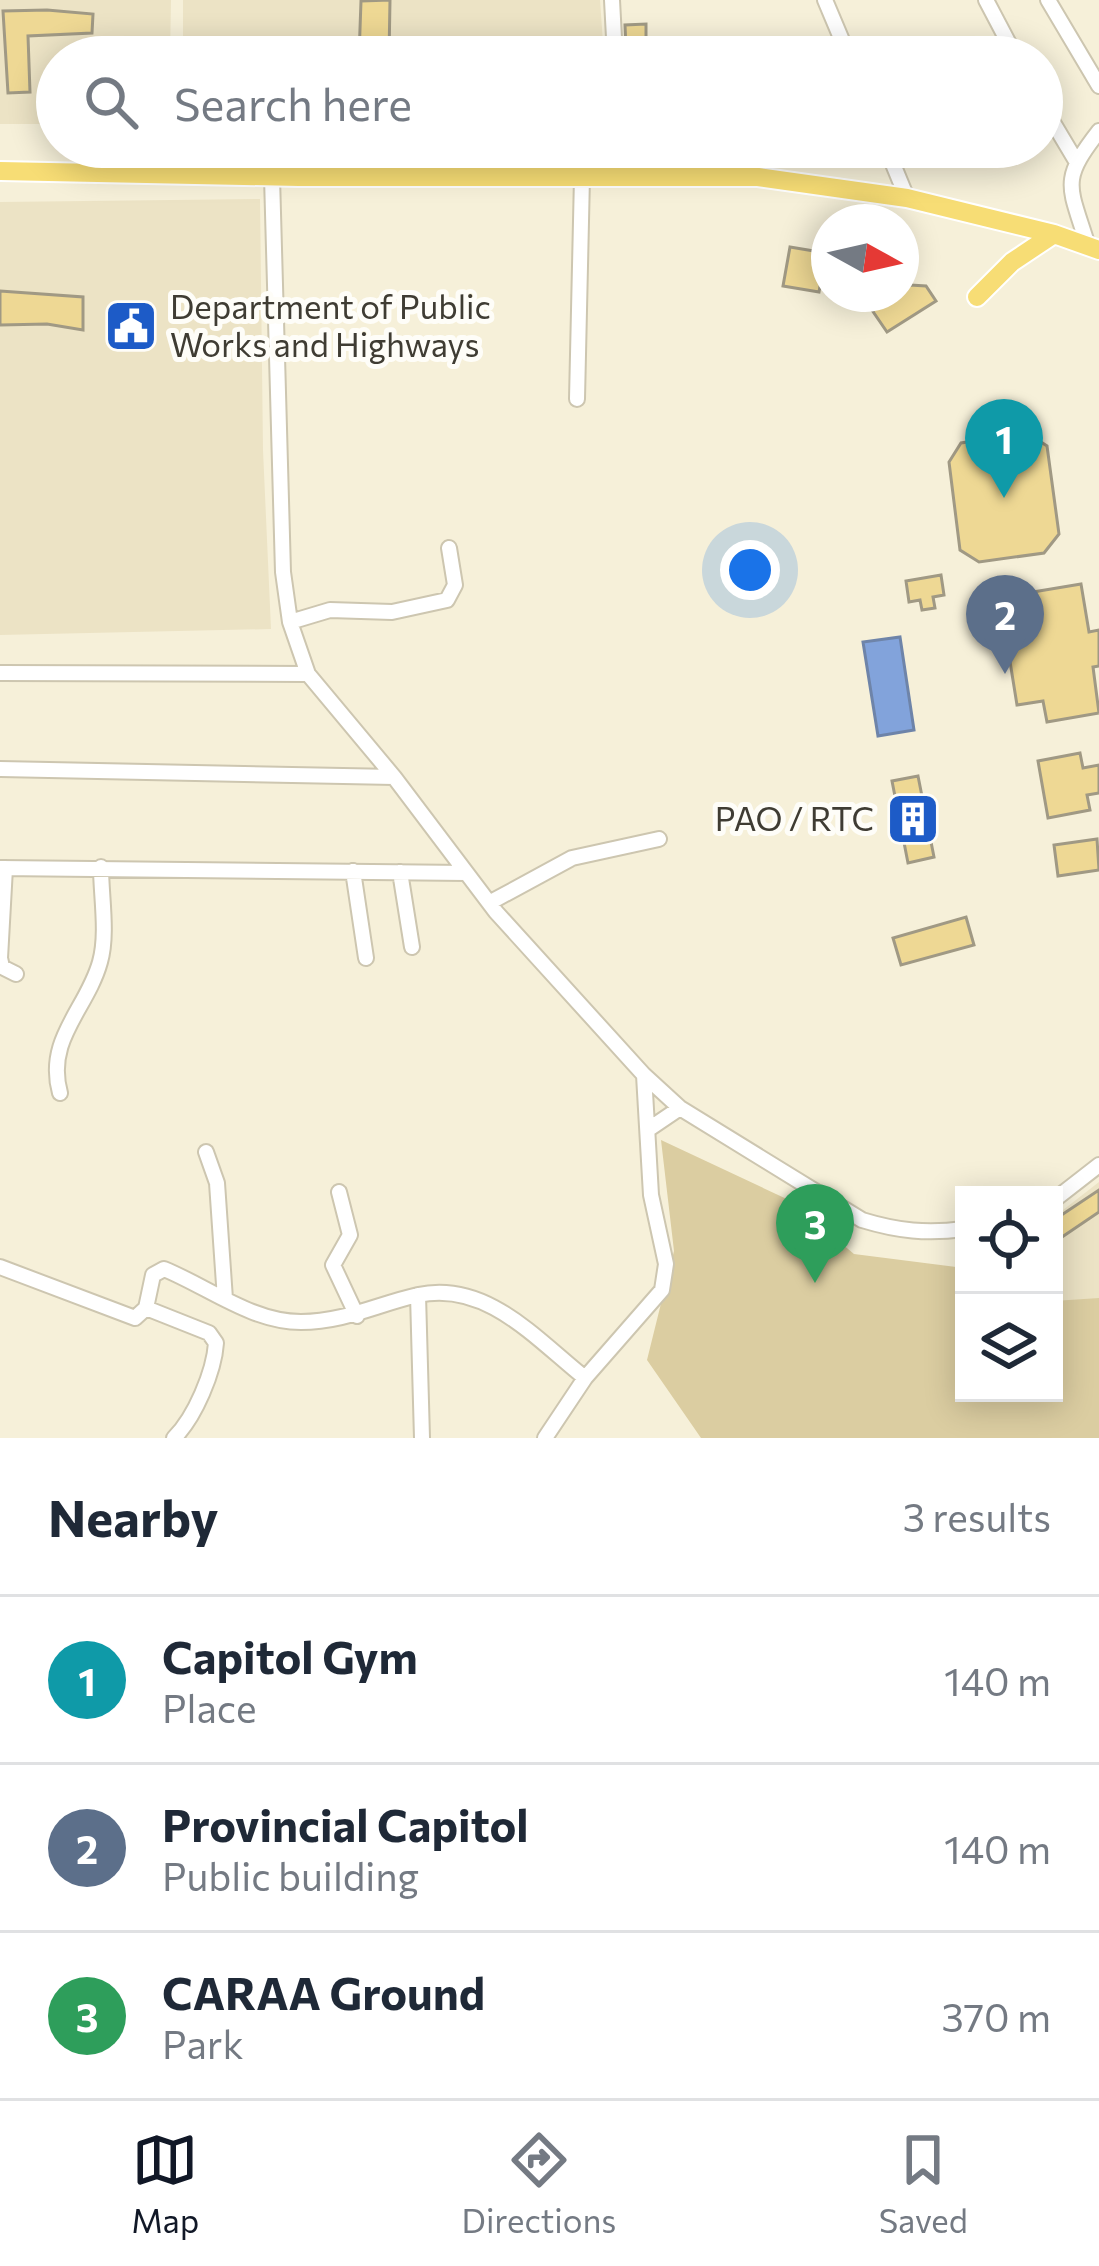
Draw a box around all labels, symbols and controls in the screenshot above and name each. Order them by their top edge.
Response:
search box [36,36,1063,168]
icon: search [78,69,144,135]
text: Search here [174,75,412,130]
north arrow [811,204,919,312]
place label: Department of Public Works and Highways [170,285,491,364]
public building icon: Department of Public Works and Highways [103,298,159,354]
pin: 1 [965,399,1043,498]
your location [720,540,780,600]
pin: 2 [966,575,1044,674]
building icon: PAO / RTC [885,791,941,847]
place label: PAO / RTC [715,797,874,838]
pin: 3 [776,1184,854,1283]
map controls [955,1186,1063,1402]
button: locate [955,1186,1063,1294]
button: layers [955,1294,1063,1402]
text: Nearby [48,1485,218,1548]
text: 3 results [903,1492,1051,1540]
text: Capitol Gym [162,1628,418,1683]
text: 1 [78,1656,96,1704]
text: 140 m [944,1656,1051,1704]
text: Place [162,1683,257,1731]
text: Provincial Capitol [162,1796,529,1851]
text: 2 [76,1824,98,1872]
text: 140 m [944,1824,1051,1872]
text: Public building [162,1851,419,1899]
text: CARAA Ground [162,1964,485,2019]
text: 3 [76,1992,98,2040]
text: 370 m [941,1992,1051,2040]
text: Park [162,2019,244,2067]
tab: Map [131,2127,199,2240]
tab: Directions [462,2127,616,2240]
tab: Saved [879,2127,968,2240]

